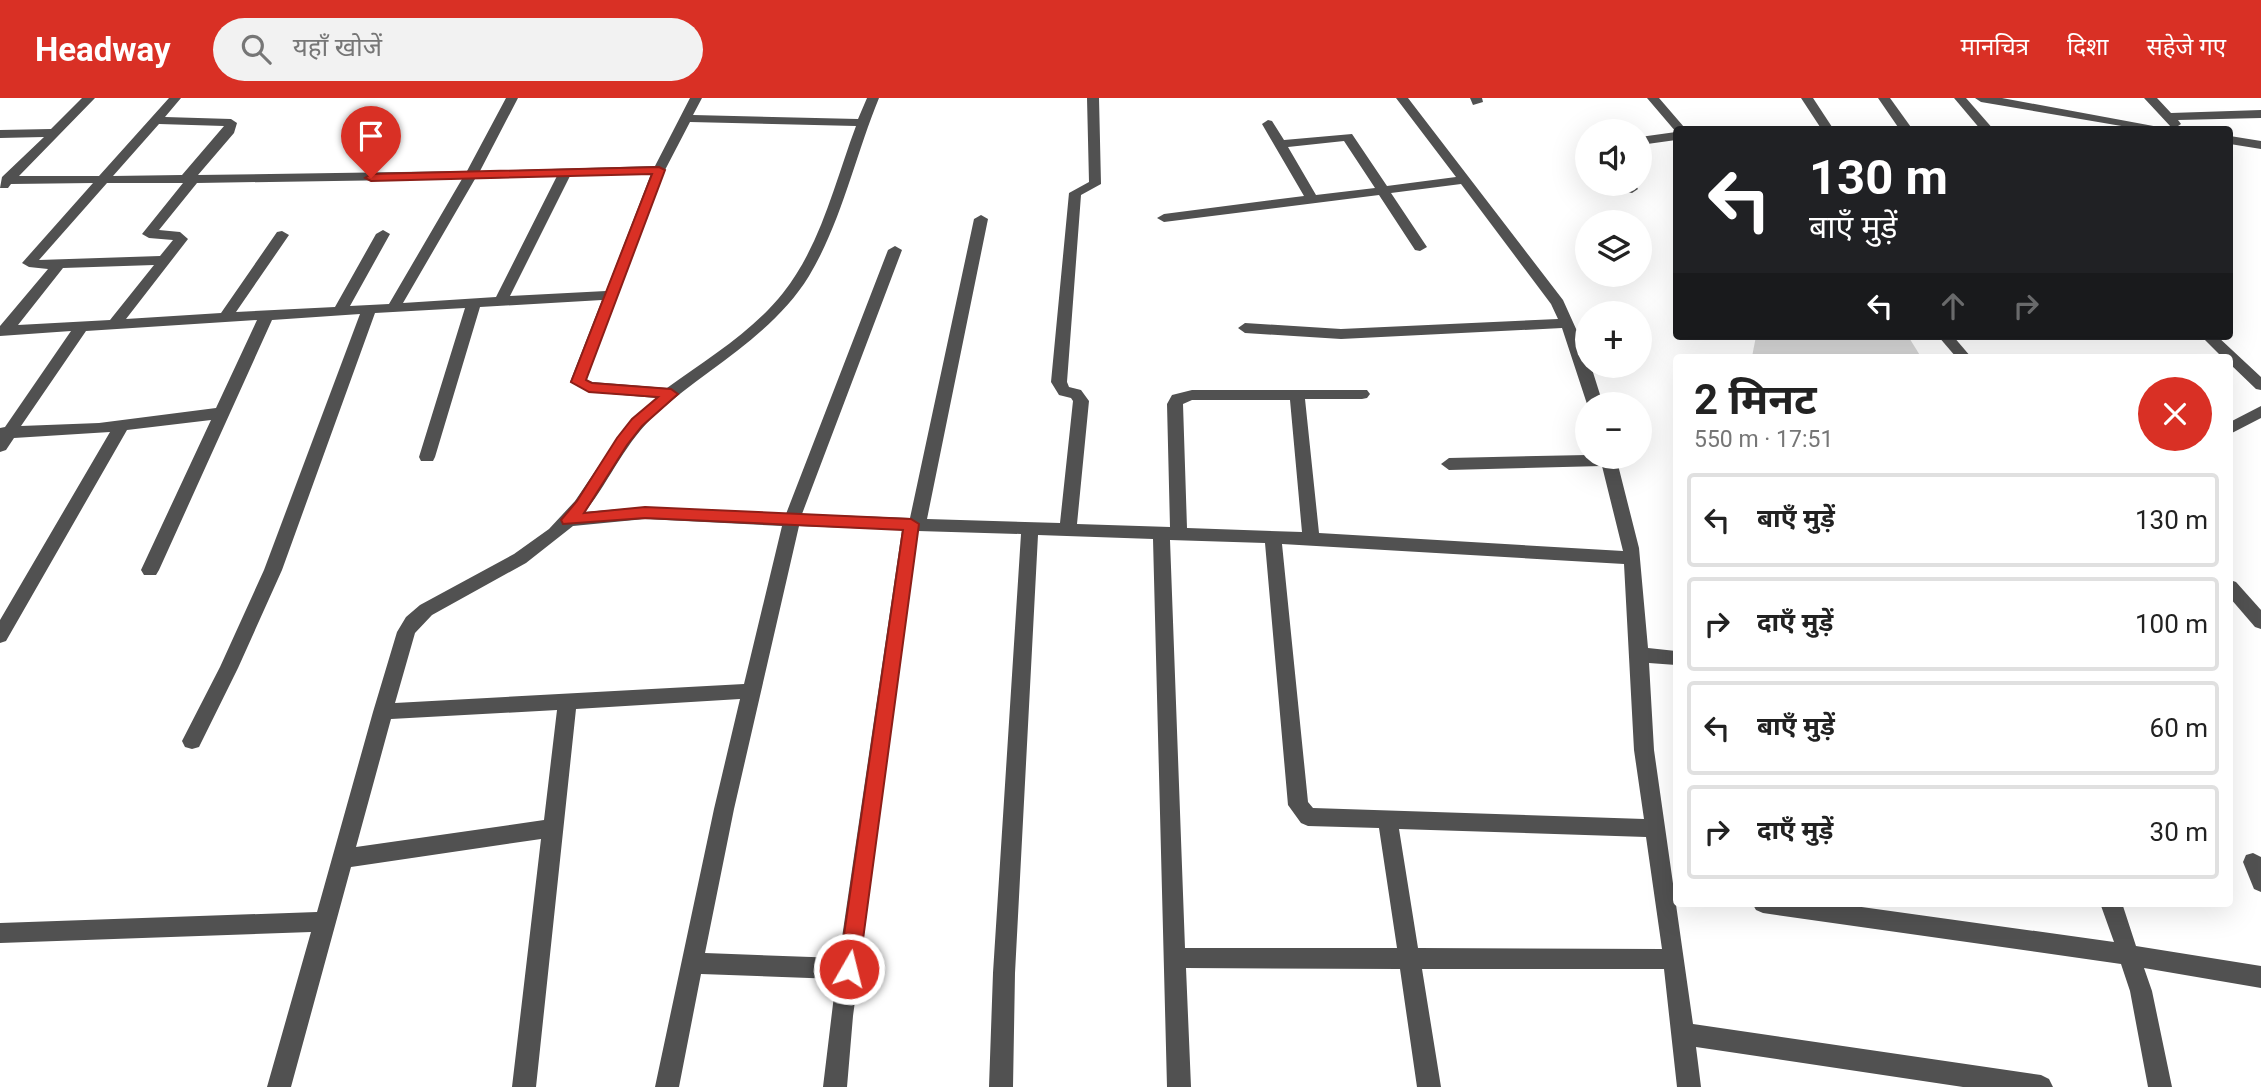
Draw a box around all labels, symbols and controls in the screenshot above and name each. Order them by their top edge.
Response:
search box [213,18,703,81]
text: Headway [35,30,171,69]
icon: search [237,30,275,68]
text: यहाँ खोजें [293,32,382,62]
text: मानचित्र [1960,33,2029,61]
text: दिशा [2067,33,2108,61]
text: सहेजे गए [2146,33,2226,61]
pin [341,106,401,178]
icon: arrive [352,117,390,155]
map controls [1575,119,1652,469]
button: sound [1575,119,1652,196]
text: 130 m [1809,149,1948,206]
icon: left [1694,154,1785,245]
text: बाएँ मुड़ें [1809,208,1897,246]
button: layers [1575,210,1652,287]
icon: left [1861,287,1899,325]
icon: ahead [1934,287,1972,325]
icon: right [2007,287,2045,325]
button: + [1575,301,1652,378]
text: 2 मिनट [1694,375,1817,424]
button: close [2138,377,2212,451]
button: − [1575,392,1652,469]
text: 550 m · 17:51 [1694,426,1833,453]
icon: left [1698,501,1736,539]
text: बाएँ मुड़ें [1757,503,1835,533]
text: 130 m [2135,505,2208,535]
icon: right [1698,605,1736,643]
text: दाएँ मुड़ें [1757,607,1833,637]
text: 100 m [2135,609,2208,639]
icon: left [1698,709,1736,747]
text: बाएँ मुड़ें [1757,711,1835,741]
text: 60 m [2150,713,2208,743]
icon: right [1698,813,1736,851]
text: दाएँ मुड़ें [1757,815,1833,845]
text: 30 m [2150,817,2208,847]
position arrow [812,932,886,1006]

